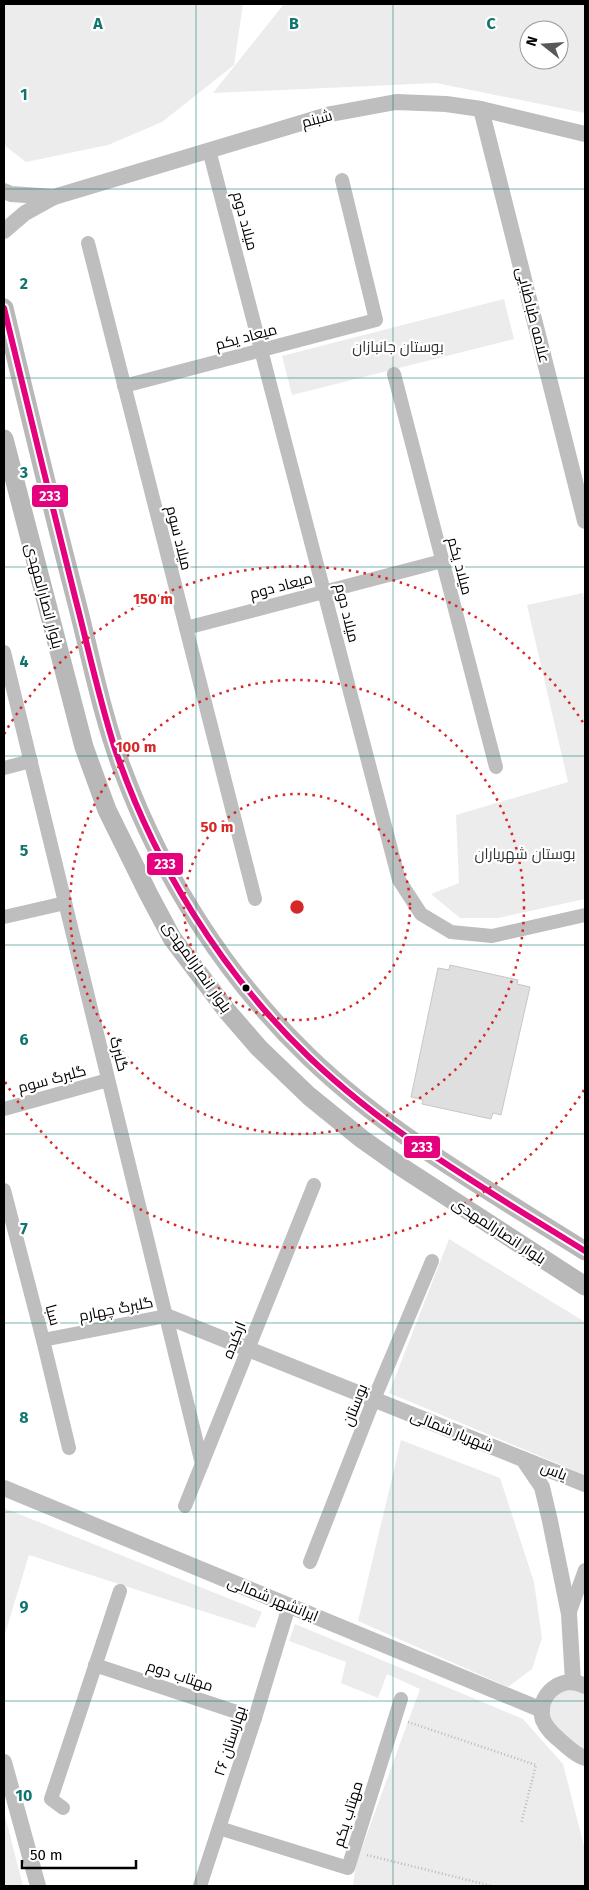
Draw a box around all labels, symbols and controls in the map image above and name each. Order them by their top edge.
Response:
text: A [92,14,103,33]
text: B [289,14,299,33]
text: C [486,14,496,33]
north arrow [519,20,569,70]
text: N [523,34,542,48]
text: 1 [20,85,28,104]
street label: شبنم [300,106,335,133]
street label: میلاد دوم [228,190,261,253]
street label: علامه طباطبایی [511,265,554,365]
text: 2 [20,274,28,293]
street label: میعاد یکم [213,320,279,355]
park label: بوستان جانبازان [352,338,444,357]
text: 3 [19,463,28,482]
line badge: 233 [31,484,69,508]
text: 233 [39,488,61,505]
street label: میلاد سوم [161,504,196,572]
street label: میلاد یکم [443,535,476,597]
street label: بلوار انصارالمهدی [20,541,67,651]
street label: میعاد دوم [248,569,315,604]
street label: میلاد دوم [330,582,363,645]
text: 150 m [133,590,173,608]
text: 4 [19,652,29,671]
text: 100 m [116,738,156,756]
text: 50 m [200,818,234,836]
text: 5 [20,841,29,860]
park label: بوستان شهریاران [474,845,576,864]
line badge: 233 [146,852,184,876]
text: 233 [154,856,176,873]
centre of rings [288,898,306,916]
street label: بلوار انصارالمهدی [158,918,235,1017]
unlabelled marker [241,983,251,993]
text: 6 [19,1030,29,1049]
street label: گلبرگ [106,1035,132,1073]
street label: گلبرگ سوم [16,1061,88,1098]
line badge: 233 [403,1135,441,1159]
text: 233 [411,1139,433,1156]
street label: بلوار انصارالمهدی [448,1194,549,1269]
text: 7 [20,1219,28,1238]
street label: گلبرگ چهارم [77,1293,155,1326]
street label: سبا [42,1302,64,1328]
street label: ارکیده [218,1319,250,1361]
street label: بوستان [338,1381,372,1429]
street label: شهریار شمالی [408,1406,496,1457]
text: 8 [19,1408,29,1427]
street label: یاس [538,1458,570,1485]
street label: ایرانشهر شمالی [225,1573,321,1626]
text: 9 [20,1597,29,1616]
street label: مهتاب دوم [144,1657,216,1696]
street label: بهارستان ۲۶ [210,1704,251,1779]
street label: مهتاب یکم [329,1779,367,1849]
text: 10 [16,1786,32,1805]
scale bar [22,1838,136,1870]
text: 50 m [30,1846,63,1864]

